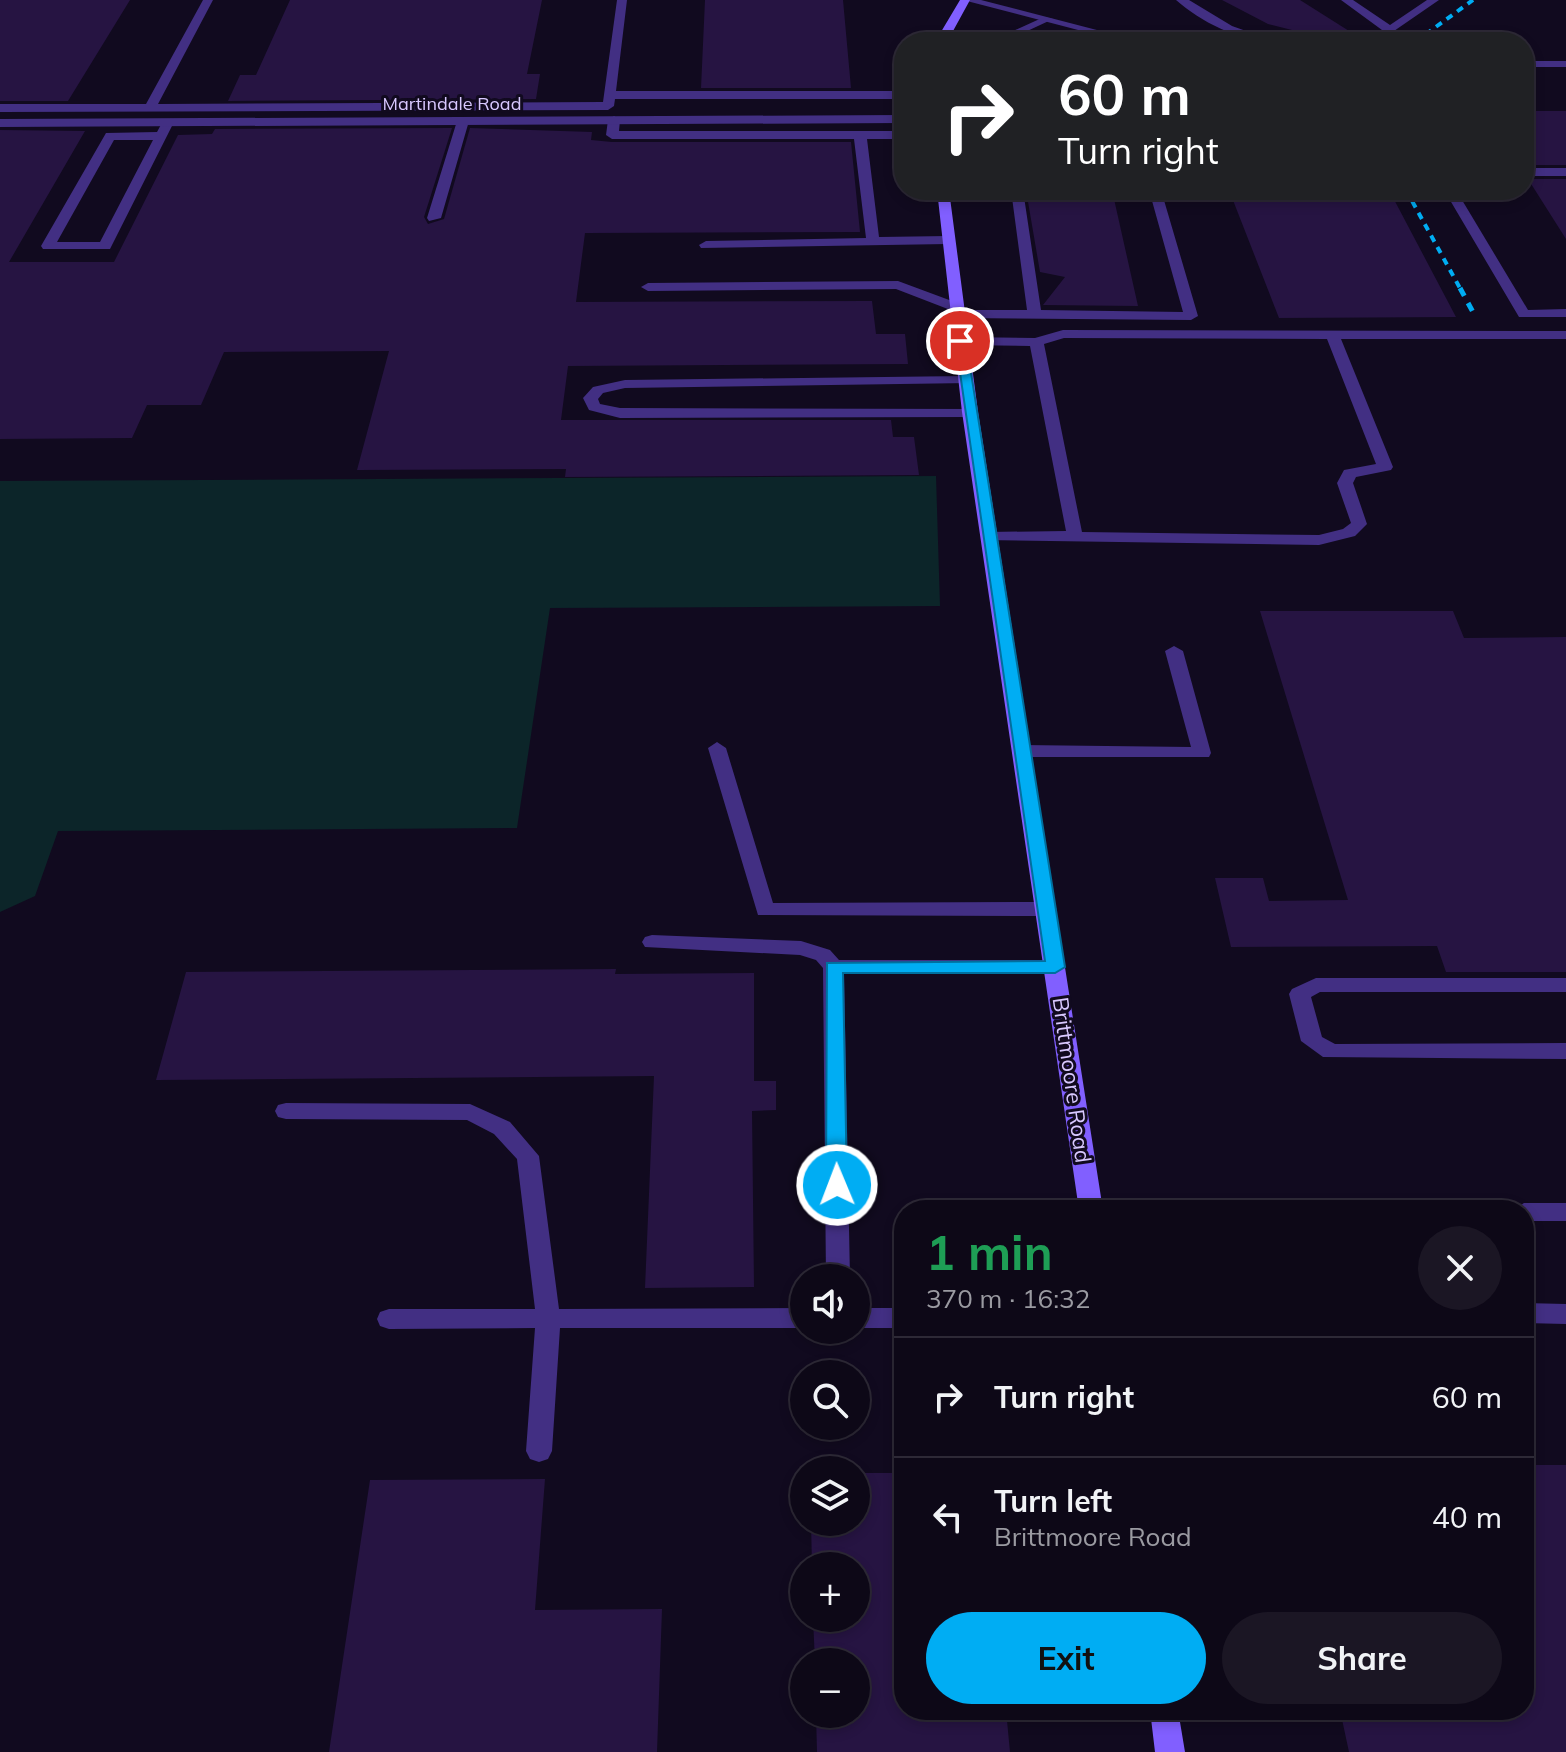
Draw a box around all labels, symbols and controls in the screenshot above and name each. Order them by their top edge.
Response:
text: 60 m [1058,59,1191,129]
icon: right [926,64,1030,168]
street label: Martindale Road [383,92,521,115]
text: Turn right [1058,128,1219,173]
pin [926,307,994,375]
icon: arrive [938,319,982,363]
street label: Brittmoore Road [1046,995,1098,1165]
position arrow [795,1143,879,1227]
text: 1 min [926,1222,1053,1282]
button: close [1418,1226,1502,1310]
map controls [790,1264,870,1728]
button: sound [790,1264,870,1344]
text: 370 m · 16:32 [926,1282,1090,1315]
button: search [790,1360,870,1440]
icon: right [926,1375,970,1419]
text: Turn right [994,1378,1134,1416]
text: 60 m [1432,1378,1502,1416]
button: layers [790,1456,870,1536]
text: Turn left [994,1482,1112,1520]
icon: left [926,1495,970,1539]
text: 40 m [1432,1498,1502,1536]
text: Brittmoore Road [994,1520,1192,1553]
button: + [790,1552,870,1632]
button: Exit [926,1612,1206,1704]
button: Share [1222,1612,1502,1704]
button: − [790,1648,870,1728]

